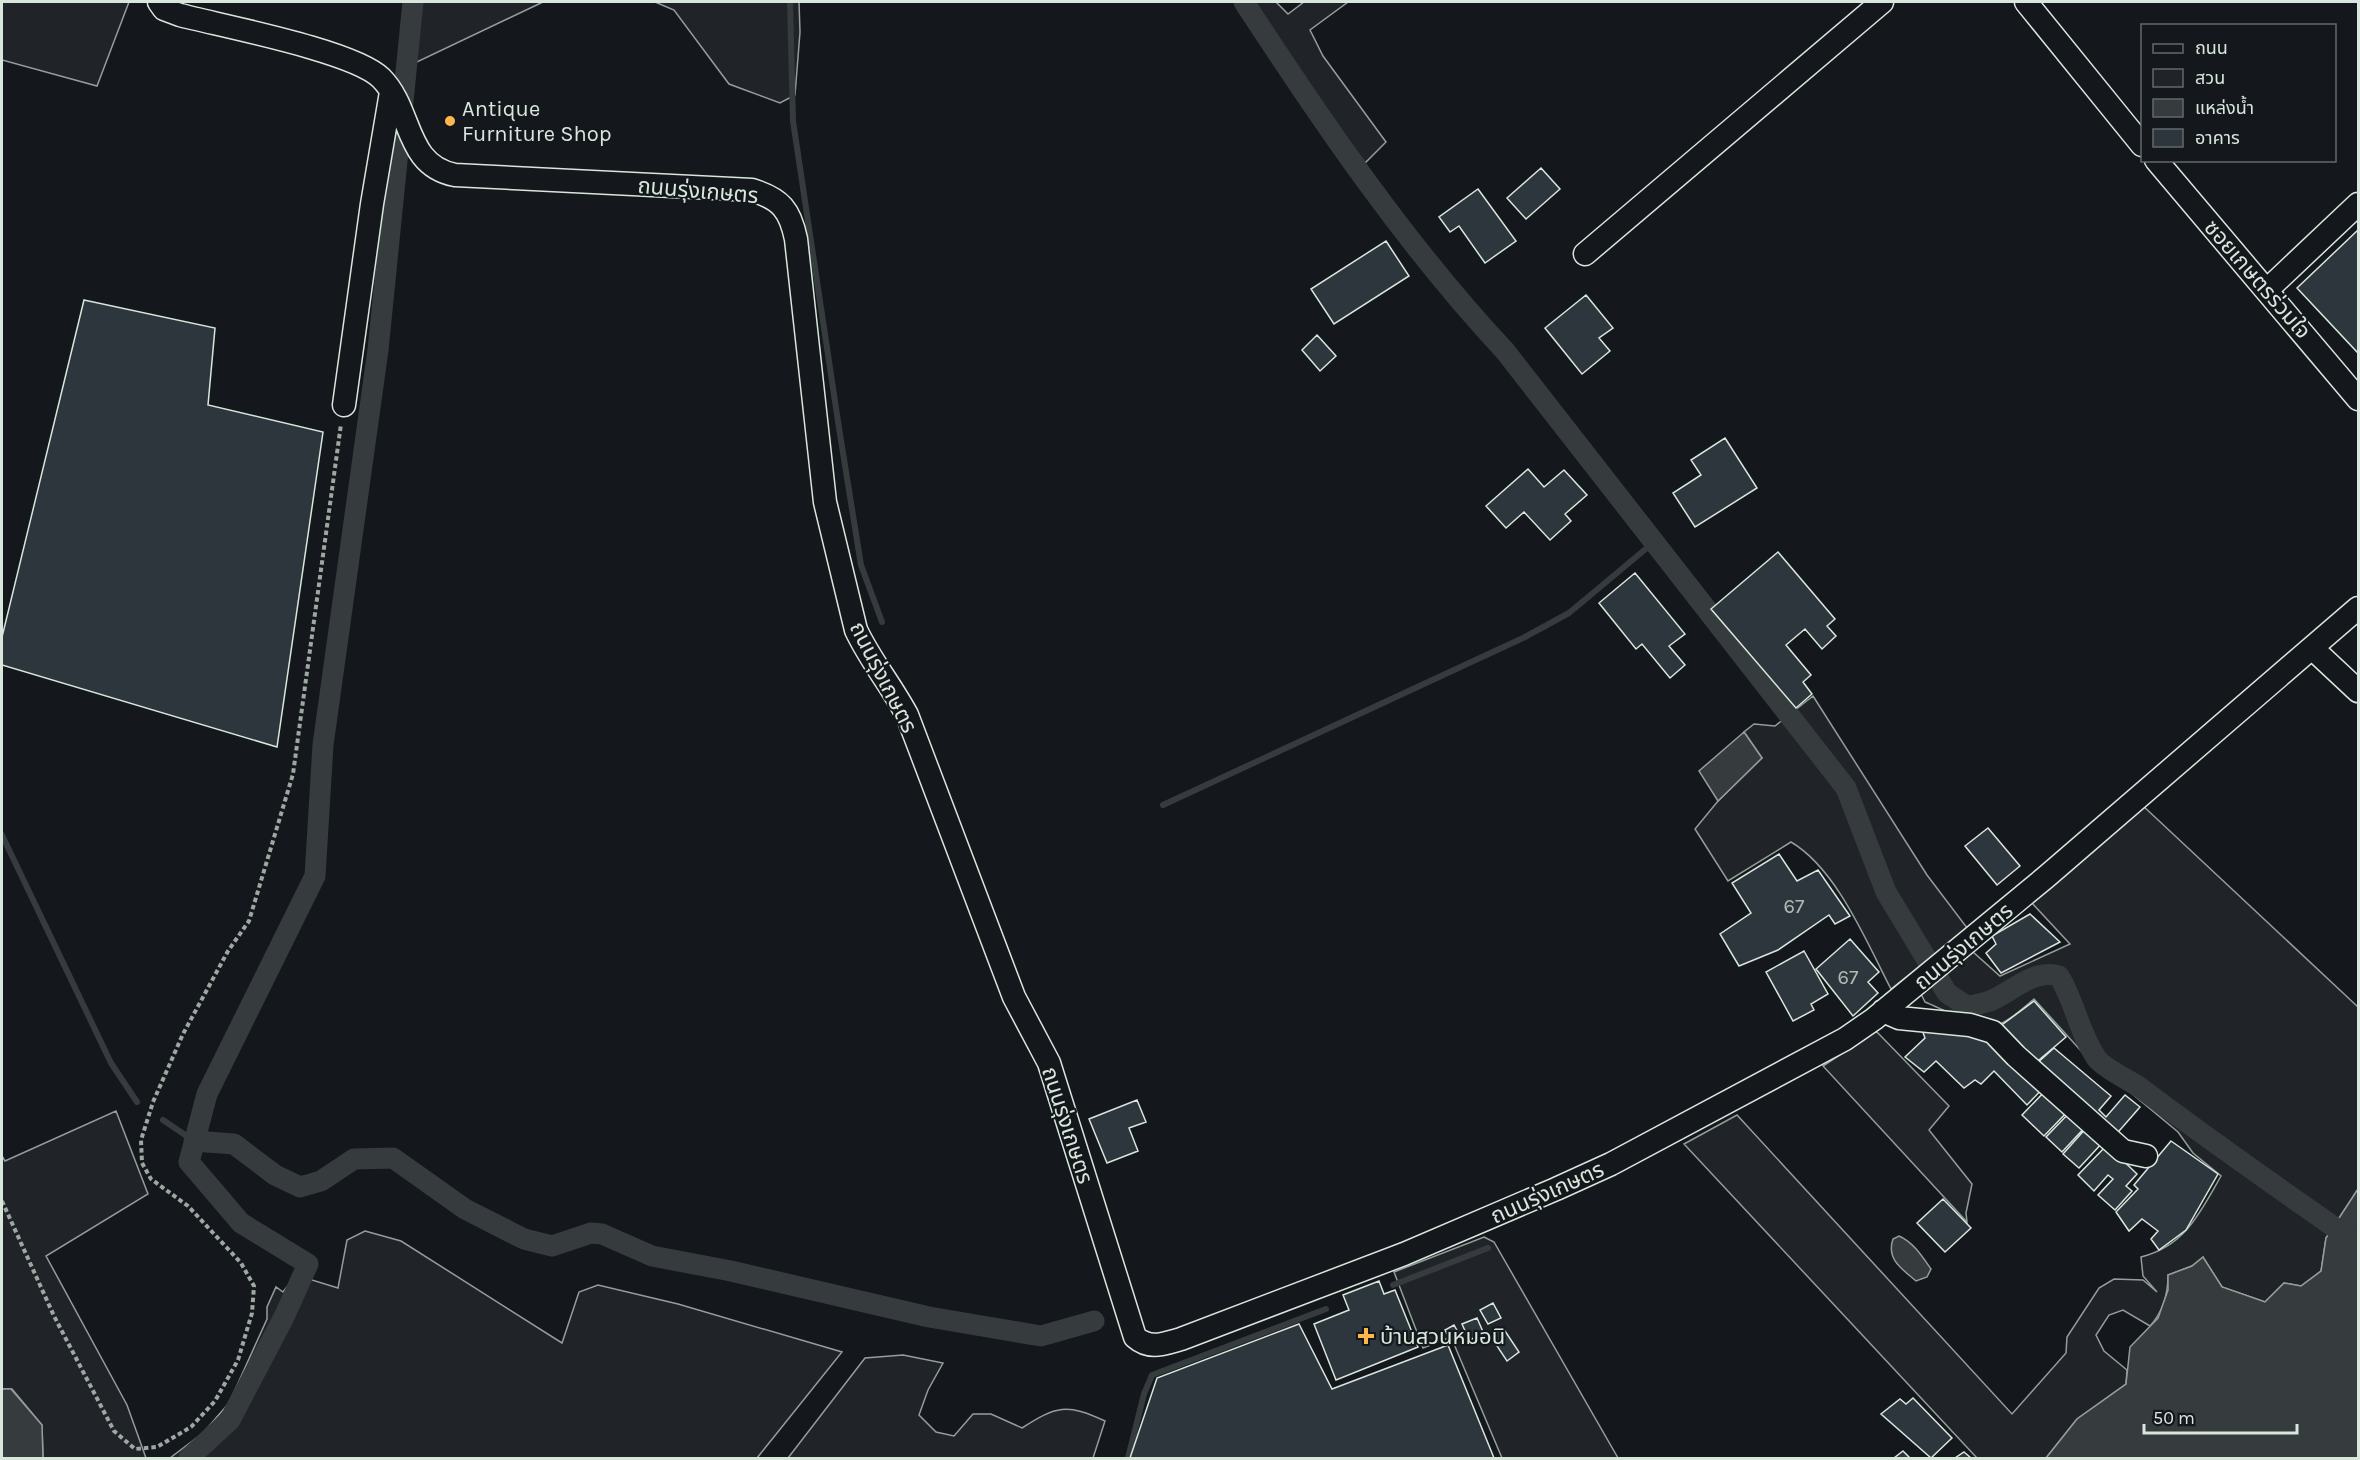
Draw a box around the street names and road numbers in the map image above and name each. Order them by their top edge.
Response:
street label: ถนนรุ่งเกษตร [636,173,759,209]
street label: ซอยเกษตรร่วมใจ [2199,215,2316,344]
street label: ถนนรุ่งเกษตร [844,618,922,737]
street label: ถนนรุ่งเกษตร [1909,898,2018,996]
street label: ถนนรุ่งเกษตร [1036,1064,1098,1187]
street label: ถนนรุ่งเกษตร [1487,1156,1608,1229]

